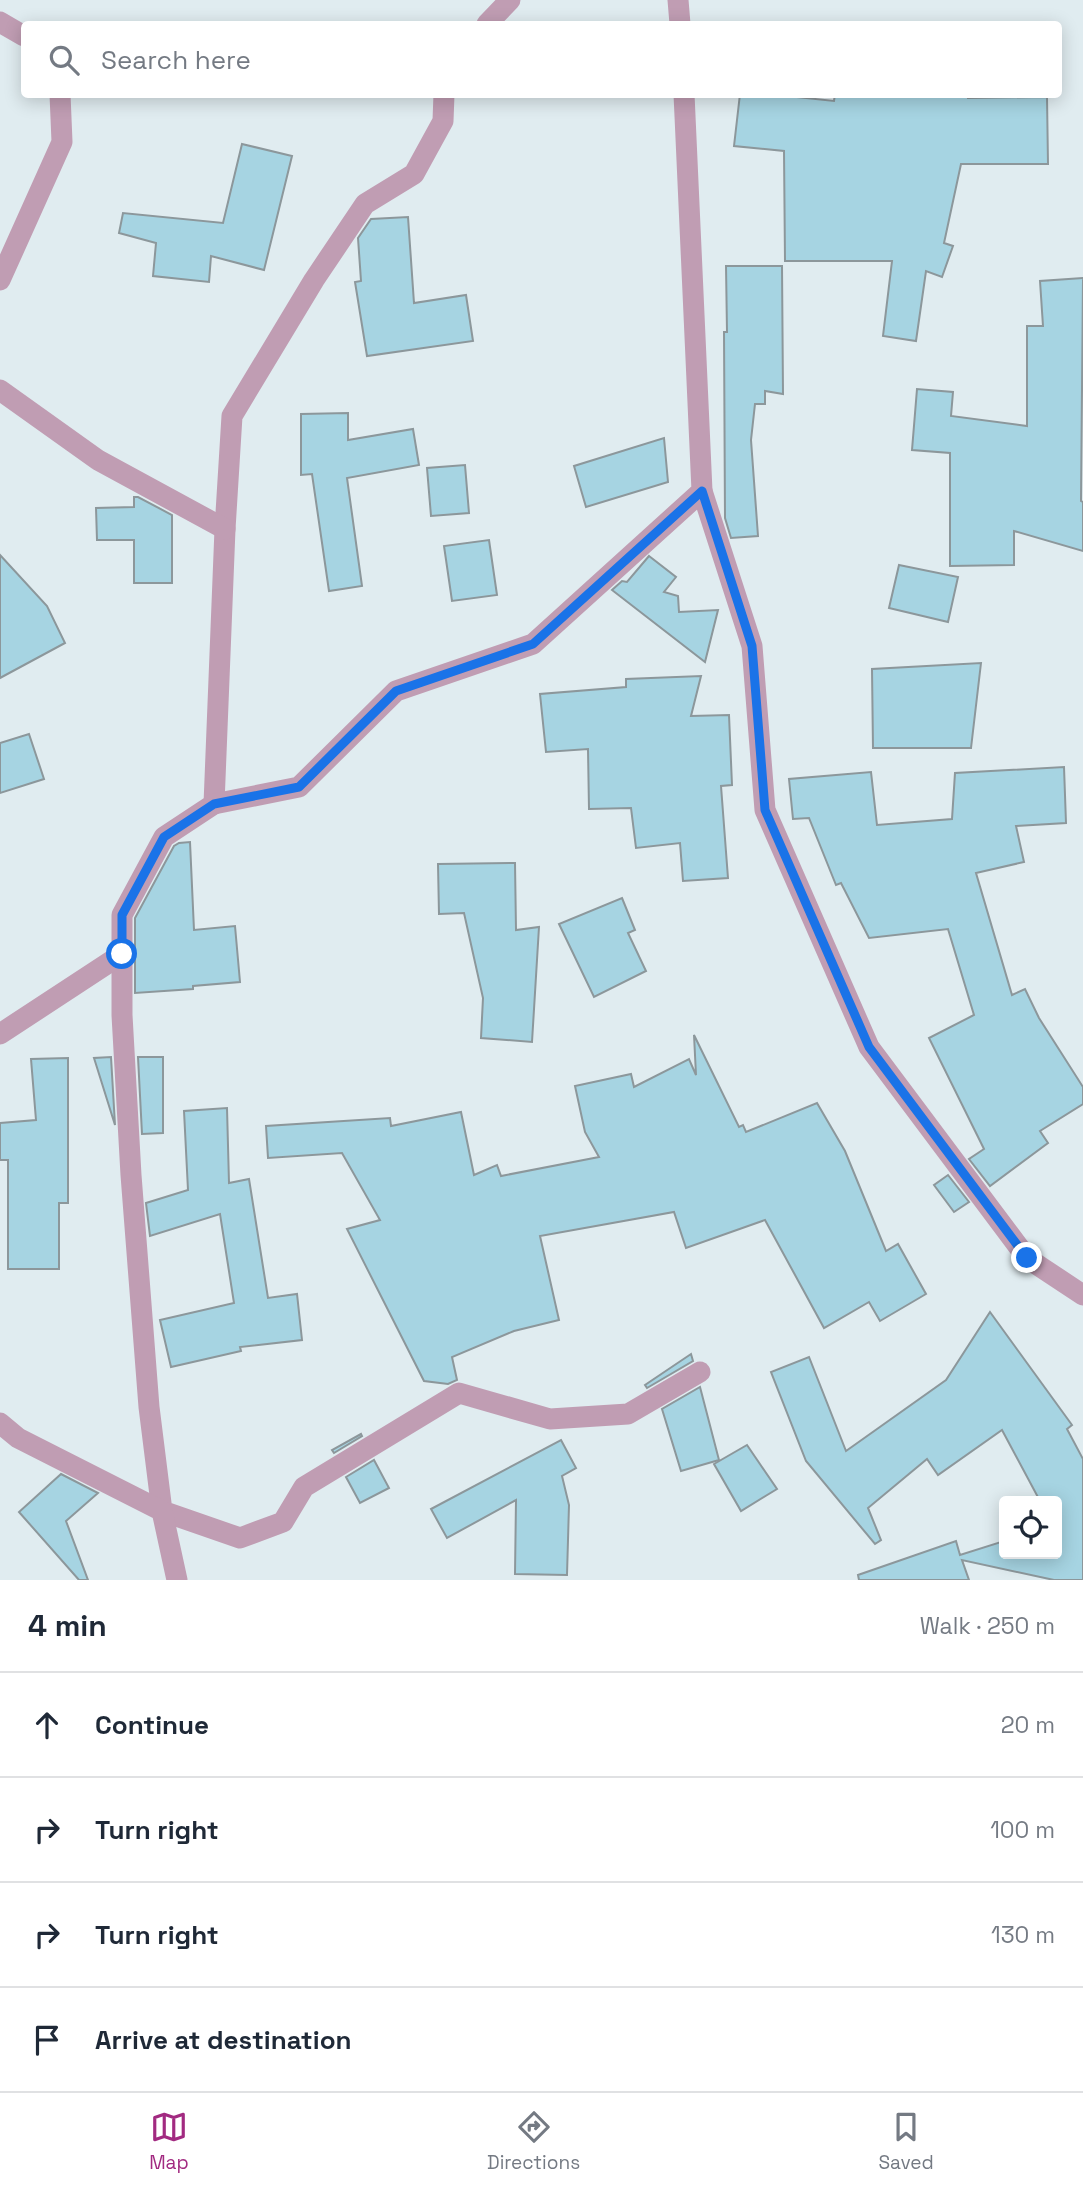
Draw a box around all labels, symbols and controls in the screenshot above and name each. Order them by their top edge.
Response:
search box [21,21,1062,98]
icon: search [45,41,83,79]
text: Search here [101,43,251,77]
route start [106,938,137,969]
route end [1011,1242,1042,1273]
map controls [999,1496,1062,1559]
button: locate [999,1496,1062,1559]
text: 4 min [28,1606,107,1645]
text: Walk · 250 m [920,1611,1055,1641]
icon: ahead [28,1706,66,1744]
text: Continue [95,1708,209,1742]
text: 20 m [1001,1710,1055,1740]
icon: right [28,1811,66,1849]
text: Turn right [95,1813,219,1847]
text: 100 m [990,1815,1055,1845]
icon: right [28,1916,66,1954]
text: Turn right [95,1918,219,1952]
text: 130 m [991,1920,1055,1950]
icon: arrive [28,2021,66,2059]
text: Arrive at destination [95,2023,352,2057]
tab: Map [149,2108,189,2175]
tab: Directions [487,2108,580,2175]
tab: Saved [878,2108,934,2175]

